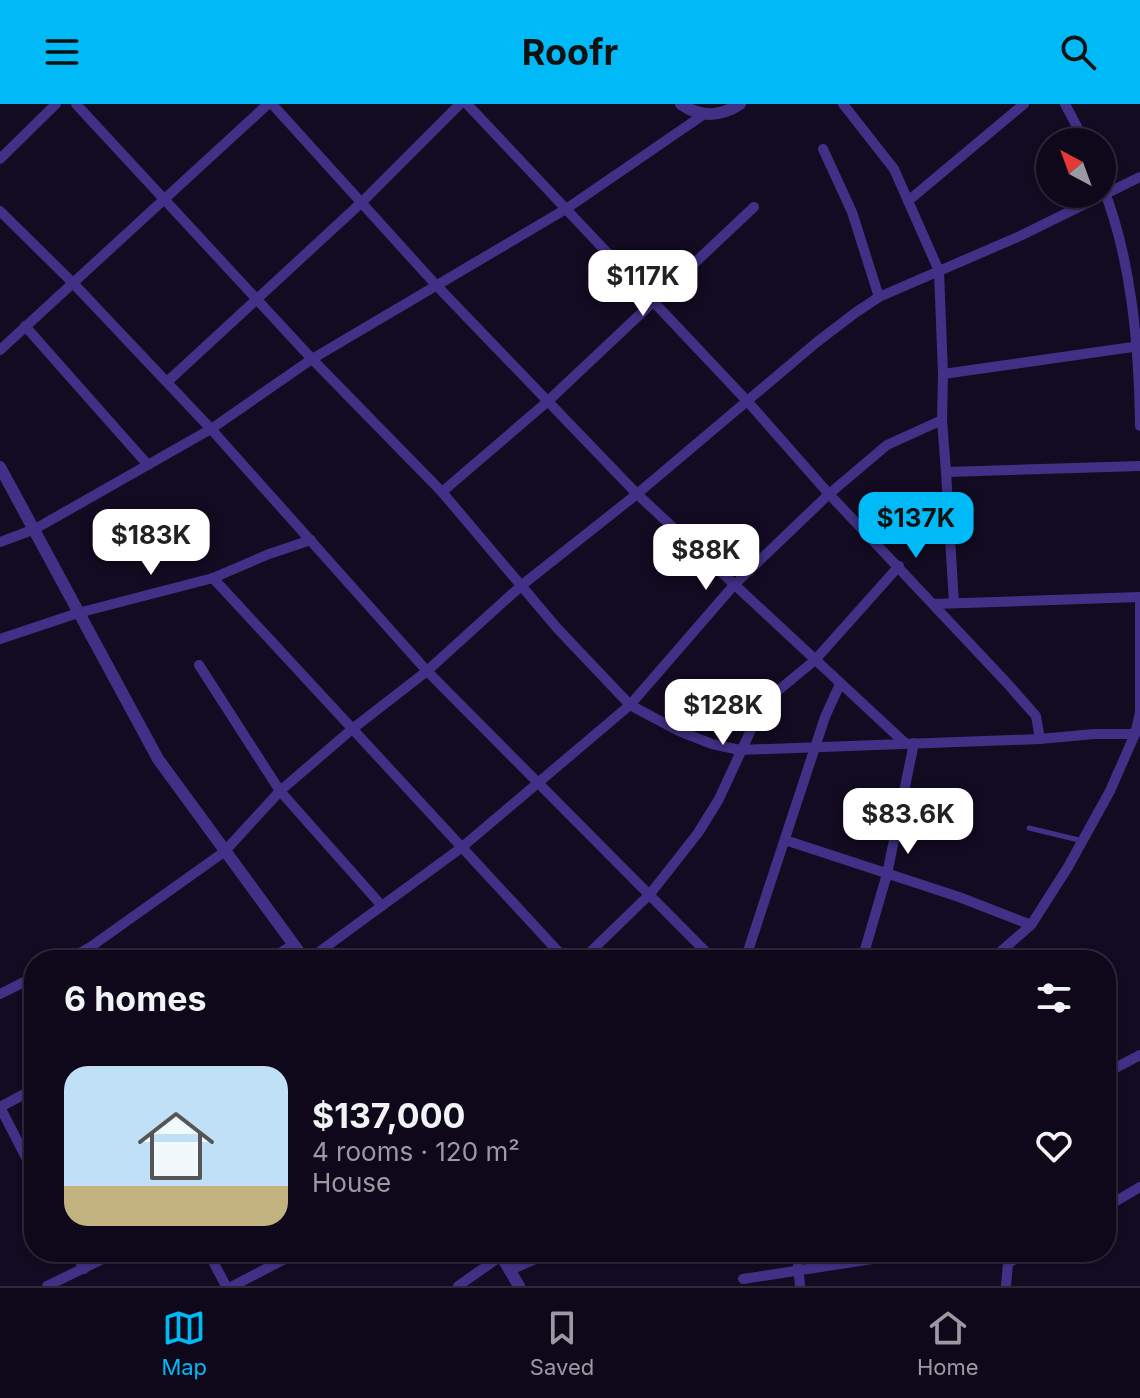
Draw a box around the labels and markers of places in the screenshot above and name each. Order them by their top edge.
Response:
pin: $117K [587,250,699,318]
pin: $137K [860,492,972,560]
pin: $183K [95,509,207,577]
pin: $88K [659,524,753,592]
pin: $128K [667,679,779,747]
pin: $83.6K [843,788,973,856]

